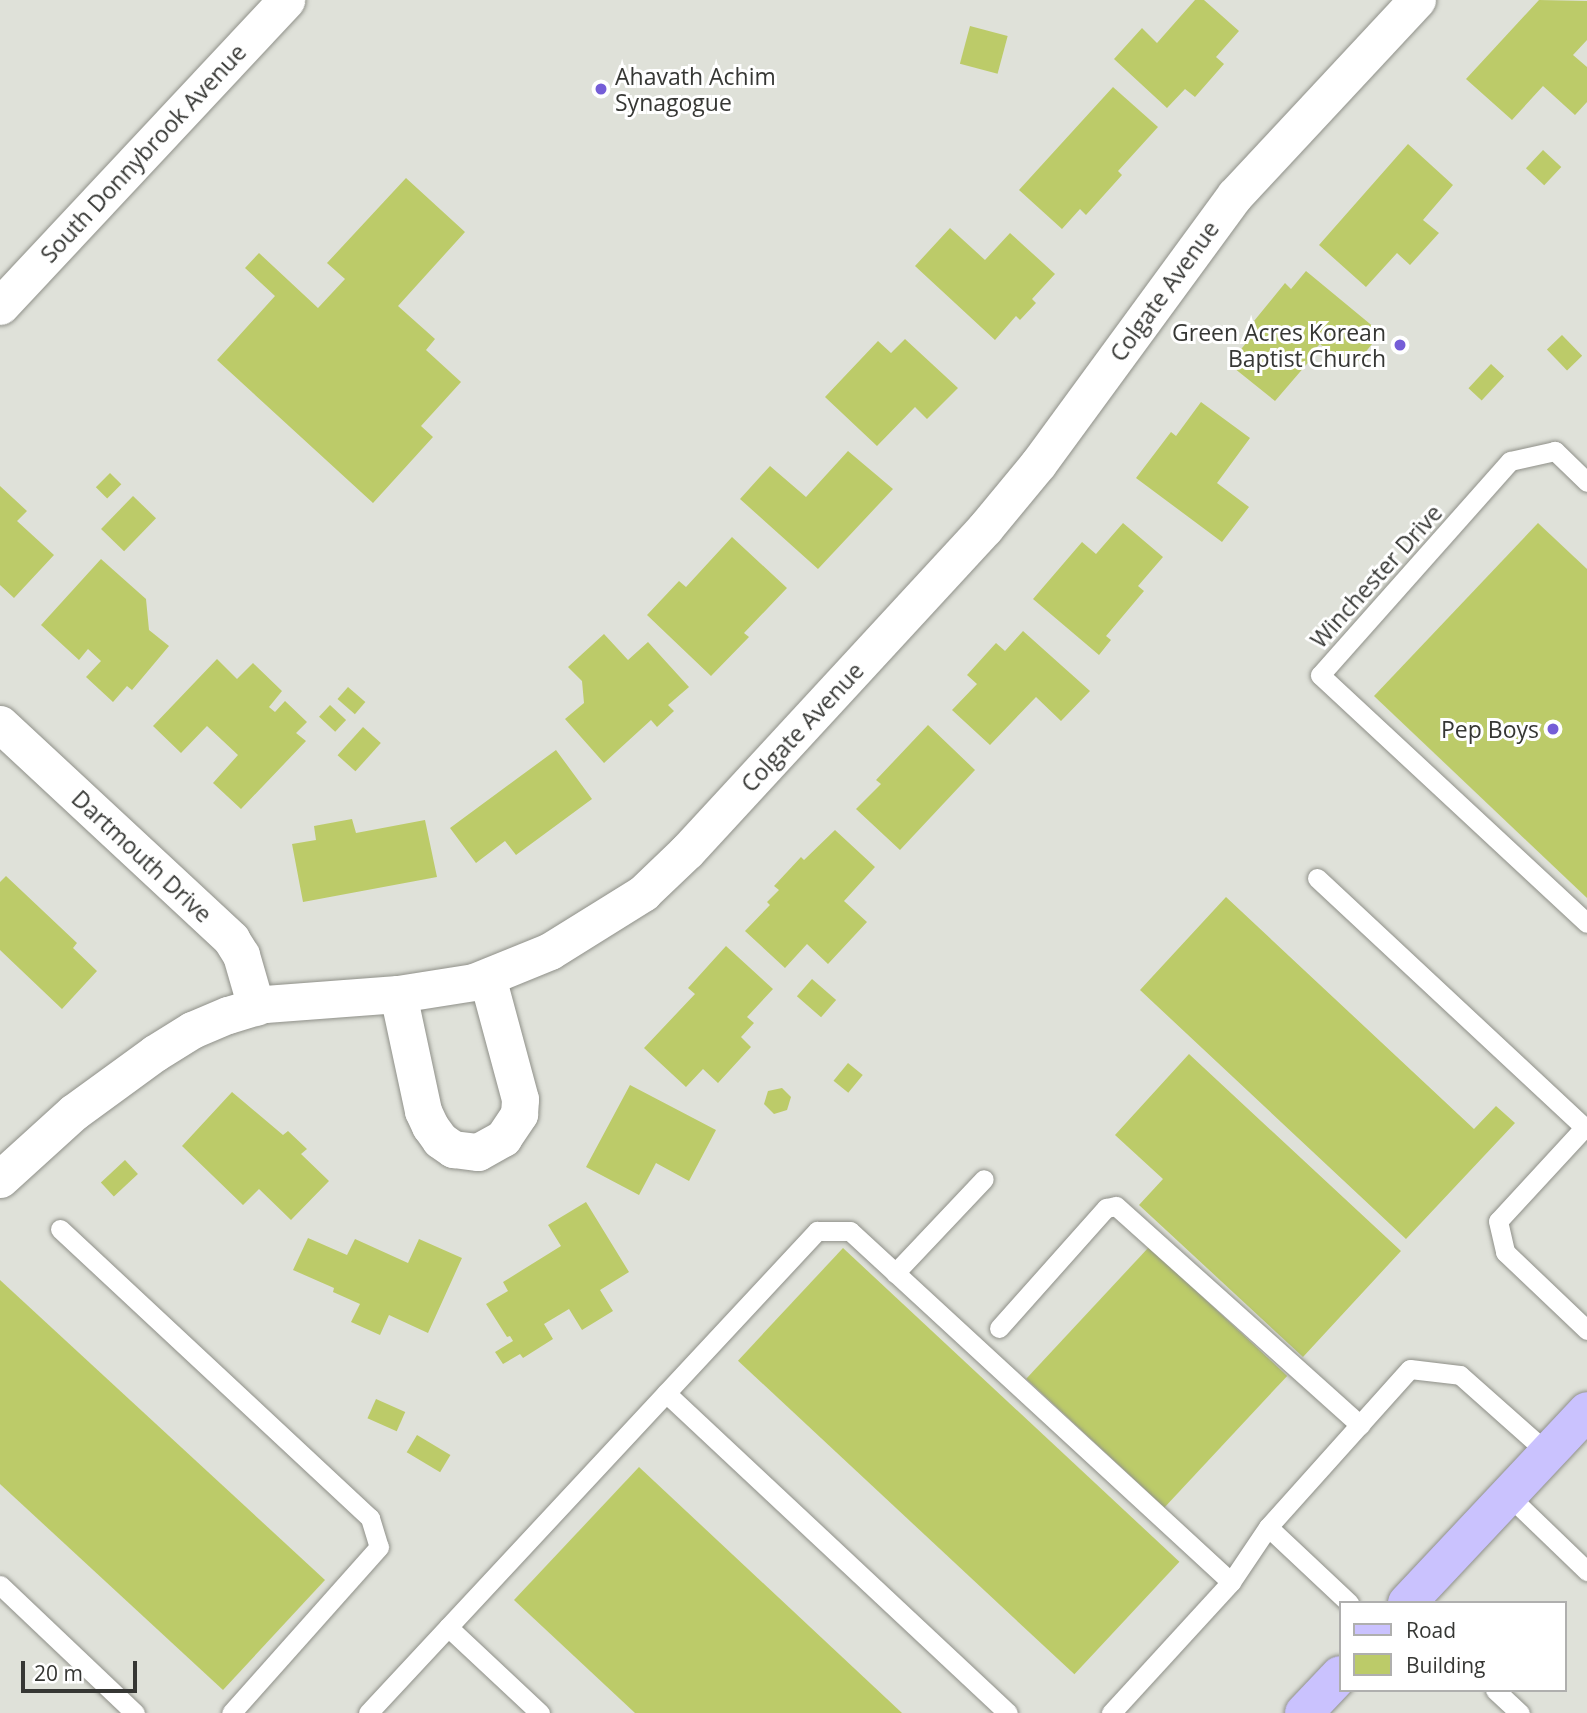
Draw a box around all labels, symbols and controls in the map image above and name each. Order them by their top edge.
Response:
street label: South Donnybrook Avenue [35,38,251,268]
place label: Ahavath Achim Synagogue [615,62,776,116]
marker: Ahavath Achim Synagogue [593,81,609,97]
street label: Colgate Avenue [1104,216,1224,366]
place label: Green Acres Korean Baptist Church [1172,318,1386,372]
marker: Green Acres Korean Baptist Church [1392,337,1408,353]
street label: Winchester Drive [1305,499,1447,653]
street label: Colgate Avenue [735,657,869,797]
place label: Pep Boys [1441,715,1539,743]
marker: Pep Boys [1545,721,1561,737]
street label: Dartmouth Drive [66,784,218,928]
legend [1338,1601,1566,1692]
text: Road [1406,1616,1456,1644]
scale bar [24,1646,140,1690]
text: Building [1406,1651,1485,1679]
text: 20 m [34,1659,83,1687]

